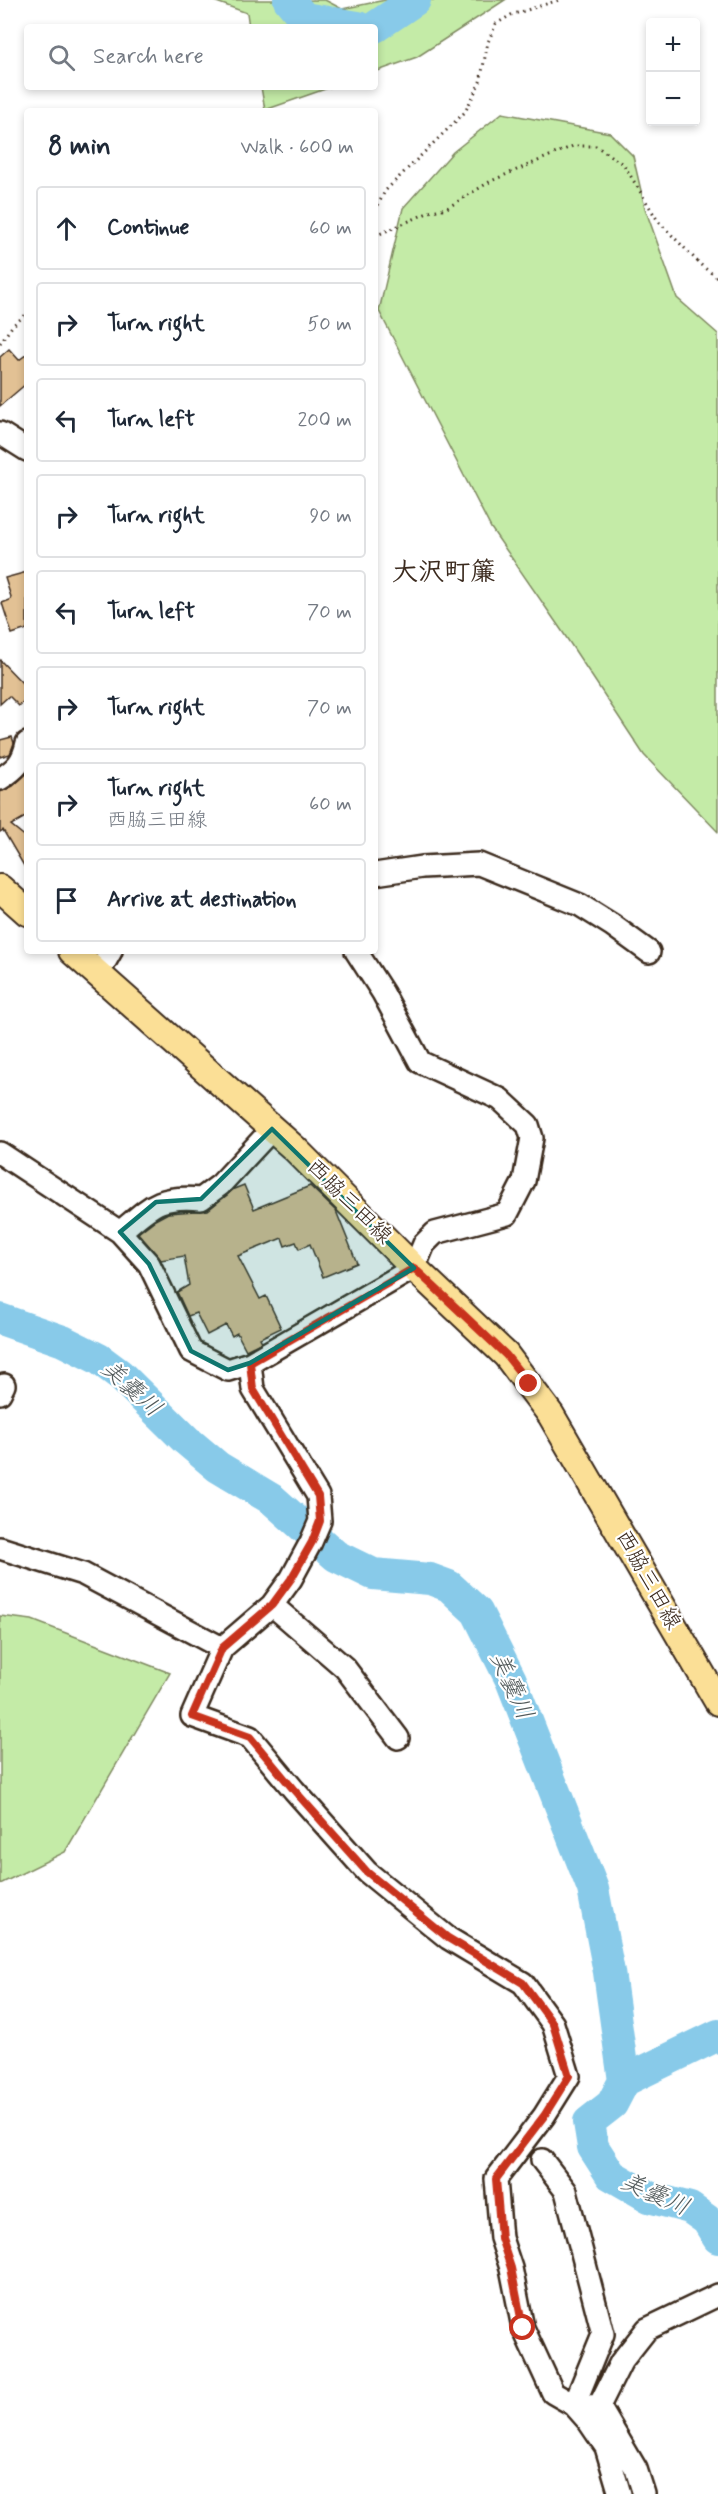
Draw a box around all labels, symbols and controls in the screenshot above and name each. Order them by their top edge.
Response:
map controls [646,18,700,126]
button: + [646,18,700,72]
search box [24,24,378,90]
icon: search [45,41,78,74]
text: Search here [93,43,204,71]
button: − [646,72,700,126]
text: 8 min [48,130,111,164]
text: Walk · 600 m [240,134,354,161]
icon: ahead [50,212,83,245]
text: Continue [107,214,189,242]
text: 60 m [309,215,352,242]
icon: right [50,308,83,341]
text: Turn right [107,310,205,338]
text: 50 m [307,311,352,338]
icon: left [50,404,83,437]
text: Turn left [107,406,195,434]
text: 200 m [297,407,352,434]
icon: right [50,500,83,533]
text: Turn right [107,502,205,530]
text: 90 m [309,503,352,530]
district label: 大沢町簾 [392,556,496,590]
icon: left [50,596,83,629]
text: Turn left [107,598,195,626]
text: 70 m [307,599,352,626]
icon: right [50,692,83,725]
text: Turn right [107,694,205,722]
text: 70 m [307,695,352,722]
text: Turn right [107,775,205,803]
icon: right [50,788,83,821]
text: 60 m [309,791,352,818]
text: 西脇三田線 [107,807,207,834]
icon: arrive [50,884,83,917]
text: Arrive at destination [107,886,297,914]
street label: 西脇三田線 [300,1153,398,1251]
water label: 美嚢川 [94,1353,168,1425]
route end [515,1370,541,1396]
street label: 西脇三田線 [609,1525,687,1635]
water label: 美嚢川 [482,1647,540,1725]
water label: 美嚢川 [616,2166,694,2224]
route start [509,2314,535,2340]

